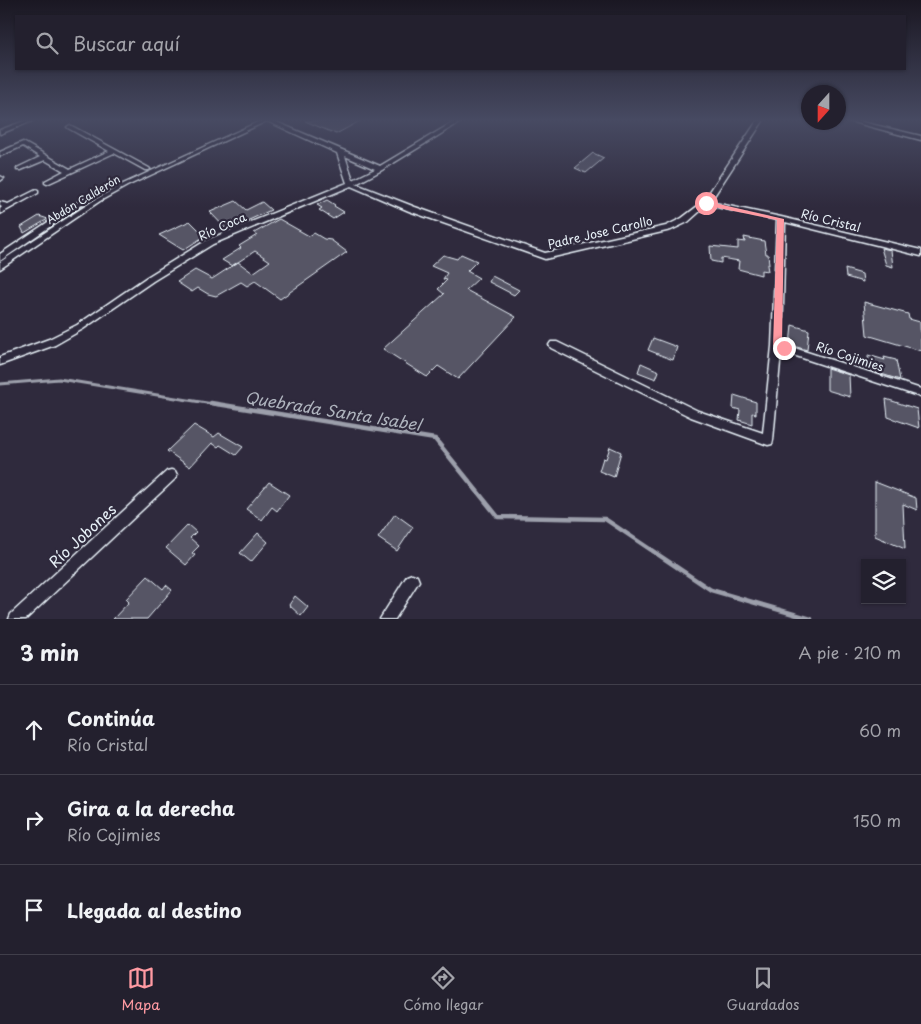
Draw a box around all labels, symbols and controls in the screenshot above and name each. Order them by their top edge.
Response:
search box [15,15,906,70]
icon: search [33,29,61,57]
text: Buscar aquí [73,29,180,57]
north arrow [801,85,846,130]
street label: Abdón Calderón [43,170,123,228]
route start [695,192,718,215]
street label: Río Cristal [799,204,863,236]
street label: Río Coca [195,207,249,245]
street label: Padre Jose Carollo [546,211,655,253]
route end [773,337,796,360]
street label: Río Cojimies [814,337,887,376]
water label: Quebrada Santa Isabel [243,384,425,436]
street label: Río Jobones [43,497,121,572]
map controls [861,559,906,604]
button: layers [861,559,906,604]
text: 3 min [20,636,79,668]
text: A pie · 210 m [798,640,901,664]
text: Continúa [67,704,155,732]
icon: ahead [20,716,48,744]
text: 60 m [859,718,901,742]
text: Río Cristal [67,732,148,756]
text: Gira a la derecha [67,794,235,822]
icon: right [20,806,48,834]
text: 150 m [853,808,901,832]
text: Río Cojimies [67,822,161,846]
icon: arrive [20,896,48,924]
text: Llegada al destino [67,896,241,924]
tab: Mapa [122,964,160,1015]
tab: Cómo llegar [403,964,483,1015]
tab: Guardados [727,964,799,1015]

